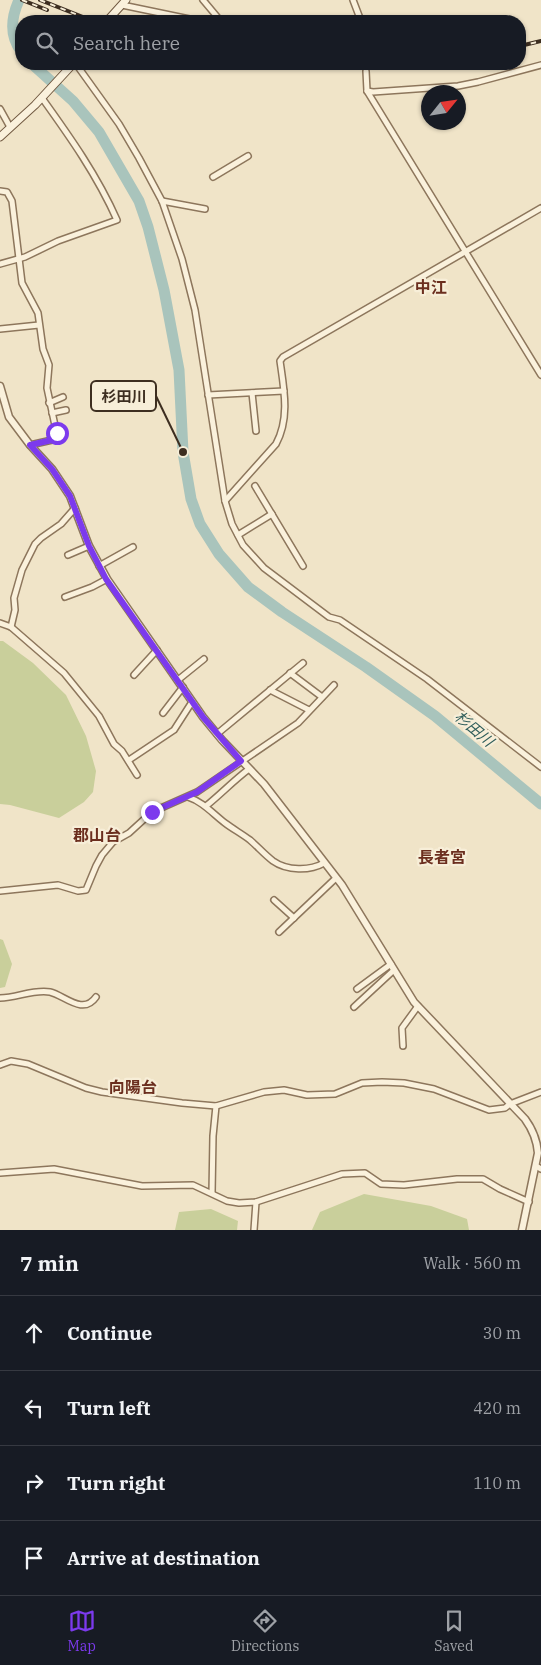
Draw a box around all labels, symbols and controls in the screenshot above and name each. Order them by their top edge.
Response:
search box [15,15,526,70]
icon: search [33,29,61,57]
text: Search here [73,31,180,55]
north arrow [421,85,466,130]
district label: 中江 [415,277,447,297]
callout: 杉田川 [91,381,156,411]
text: 杉田川 [101,387,147,406]
route start [46,422,69,445]
water label: 杉田川 [451,707,499,752]
route end [141,801,164,824]
district label: 郡山台 [73,825,121,845]
district label: 長者宮 [418,847,466,867]
district label: 向陽台 [109,1077,157,1097]
text: 7 min [20,1249,79,1277]
text: Walk · 560 m [423,1253,521,1273]
icon: ahead [20,1319,48,1347]
text: Continue [67,1321,152,1345]
text: 30 m [483,1323,521,1343]
icon: left [20,1394,48,1422]
text: Turn left [67,1396,150,1420]
text: 420 m [473,1398,521,1418]
icon: right [20,1469,48,1497]
text: Turn right [67,1471,165,1495]
text: 110 m [473,1473,521,1493]
icon: arrive [20,1544,48,1572]
text: Arrive at destination [67,1546,260,1570]
tab: Map [68,1607,96,1655]
tab: Directions [231,1607,299,1655]
tab: Saved [434,1607,473,1655]

